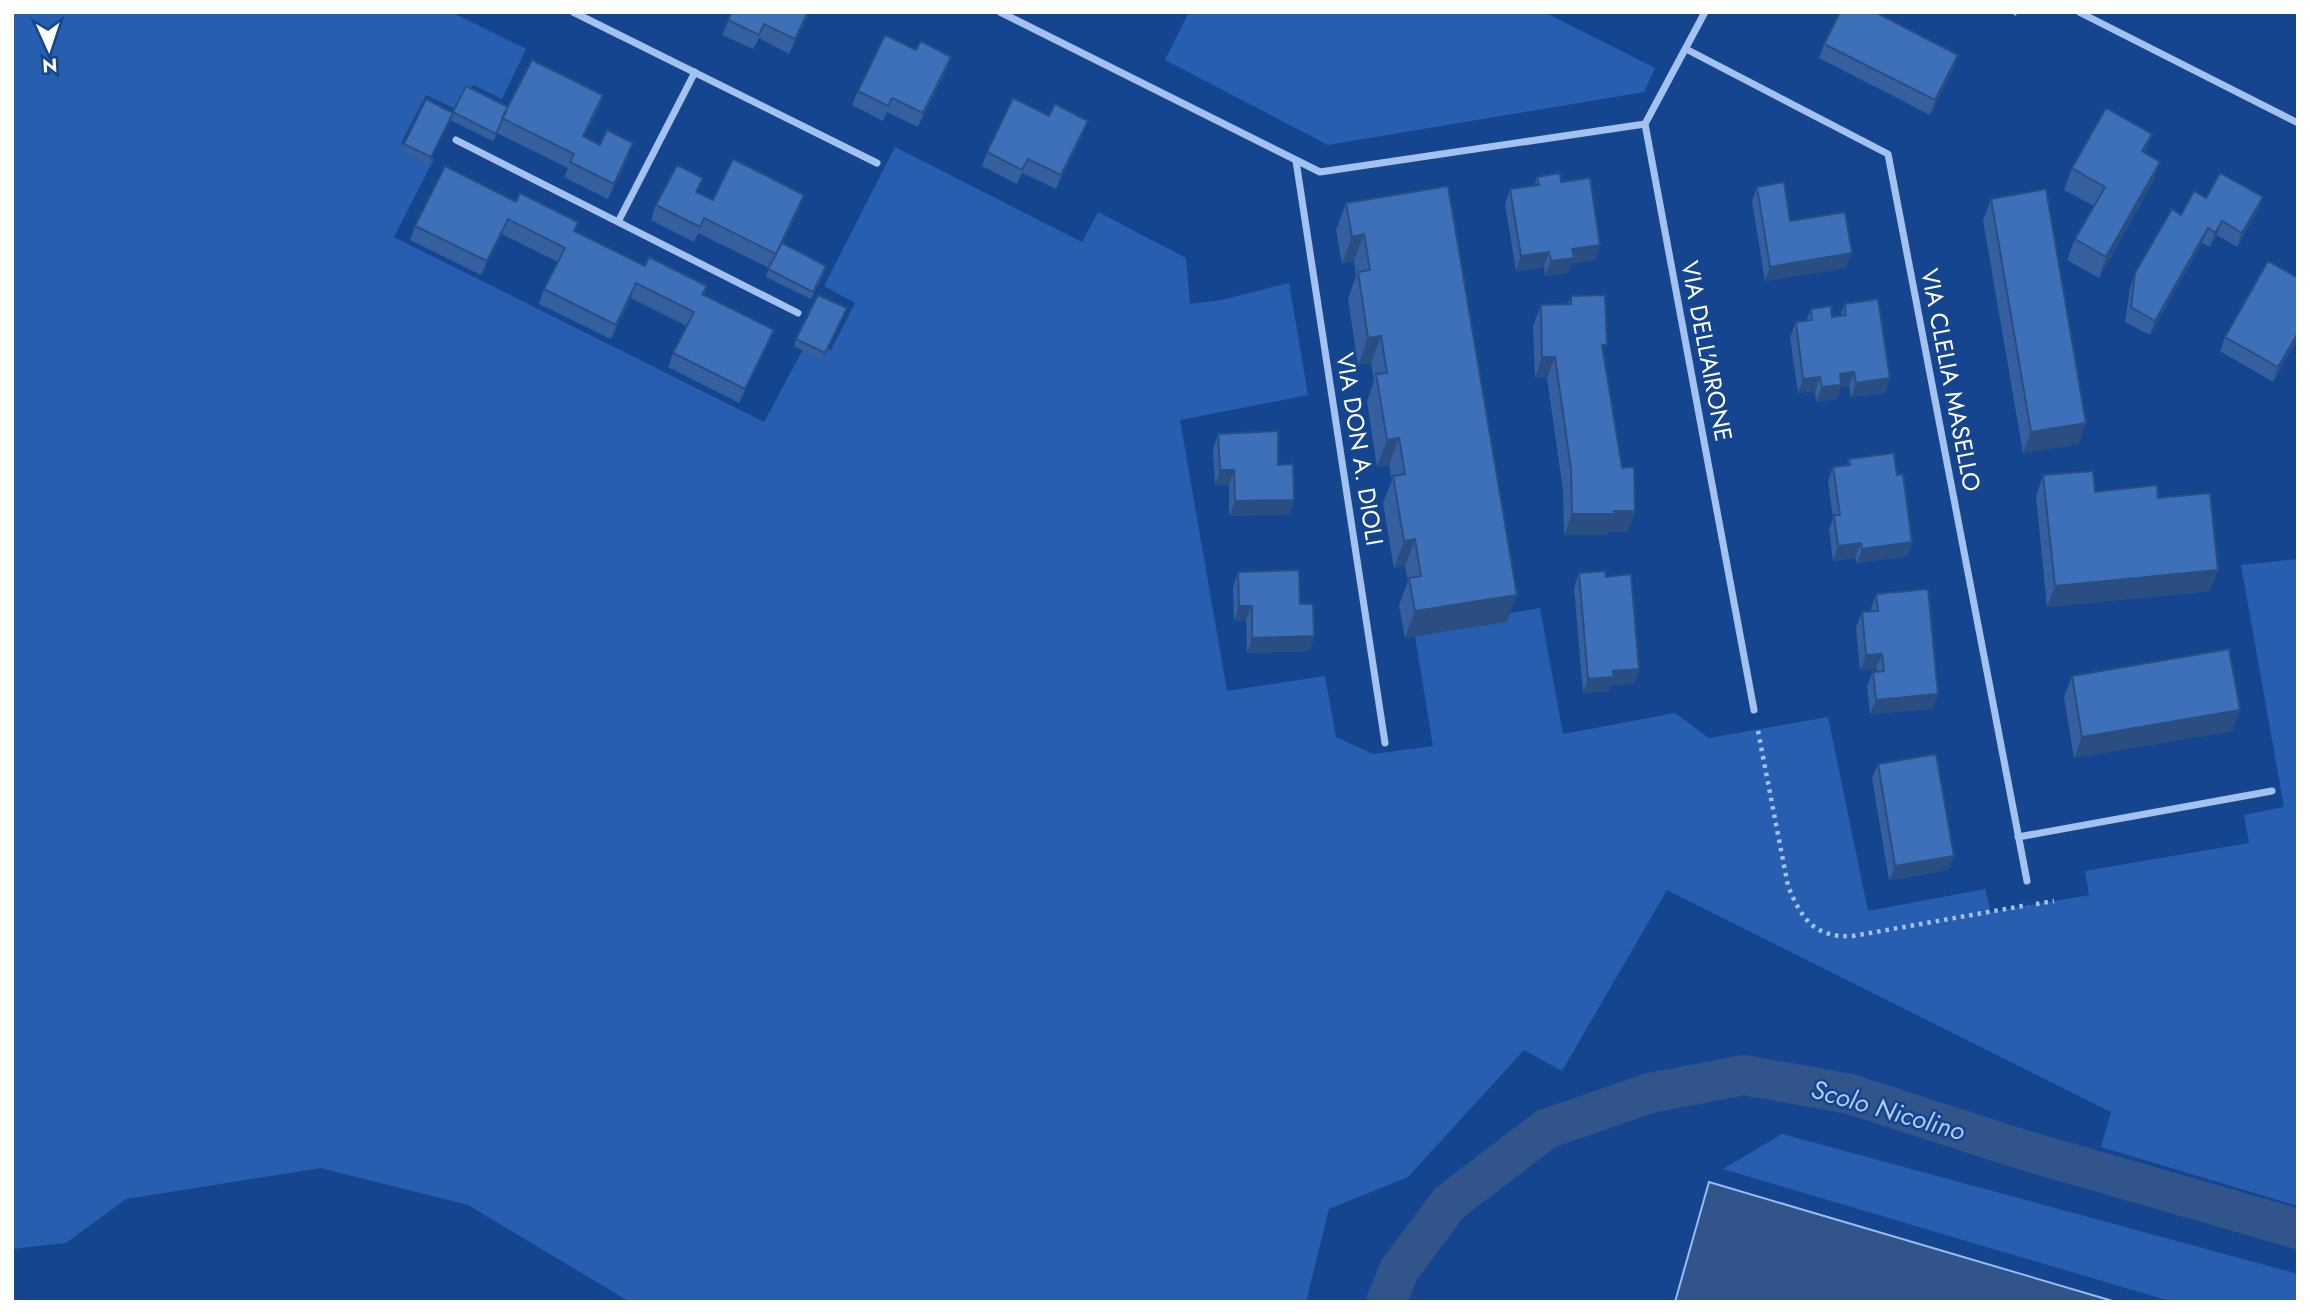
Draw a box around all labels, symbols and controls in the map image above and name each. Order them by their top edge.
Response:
north arrow [14,14,84,84]
text: N [42,52,58,79]
street label: VIA DELL'AIRONE [1672,258,1742,444]
street label: VIA CLELIA MASELLO [1912,266,1990,494]
street label: VIA DON A. DIOLI [1327,350,1393,548]
water label: Scolo Nicolino [1807,1070,1970,1150]

